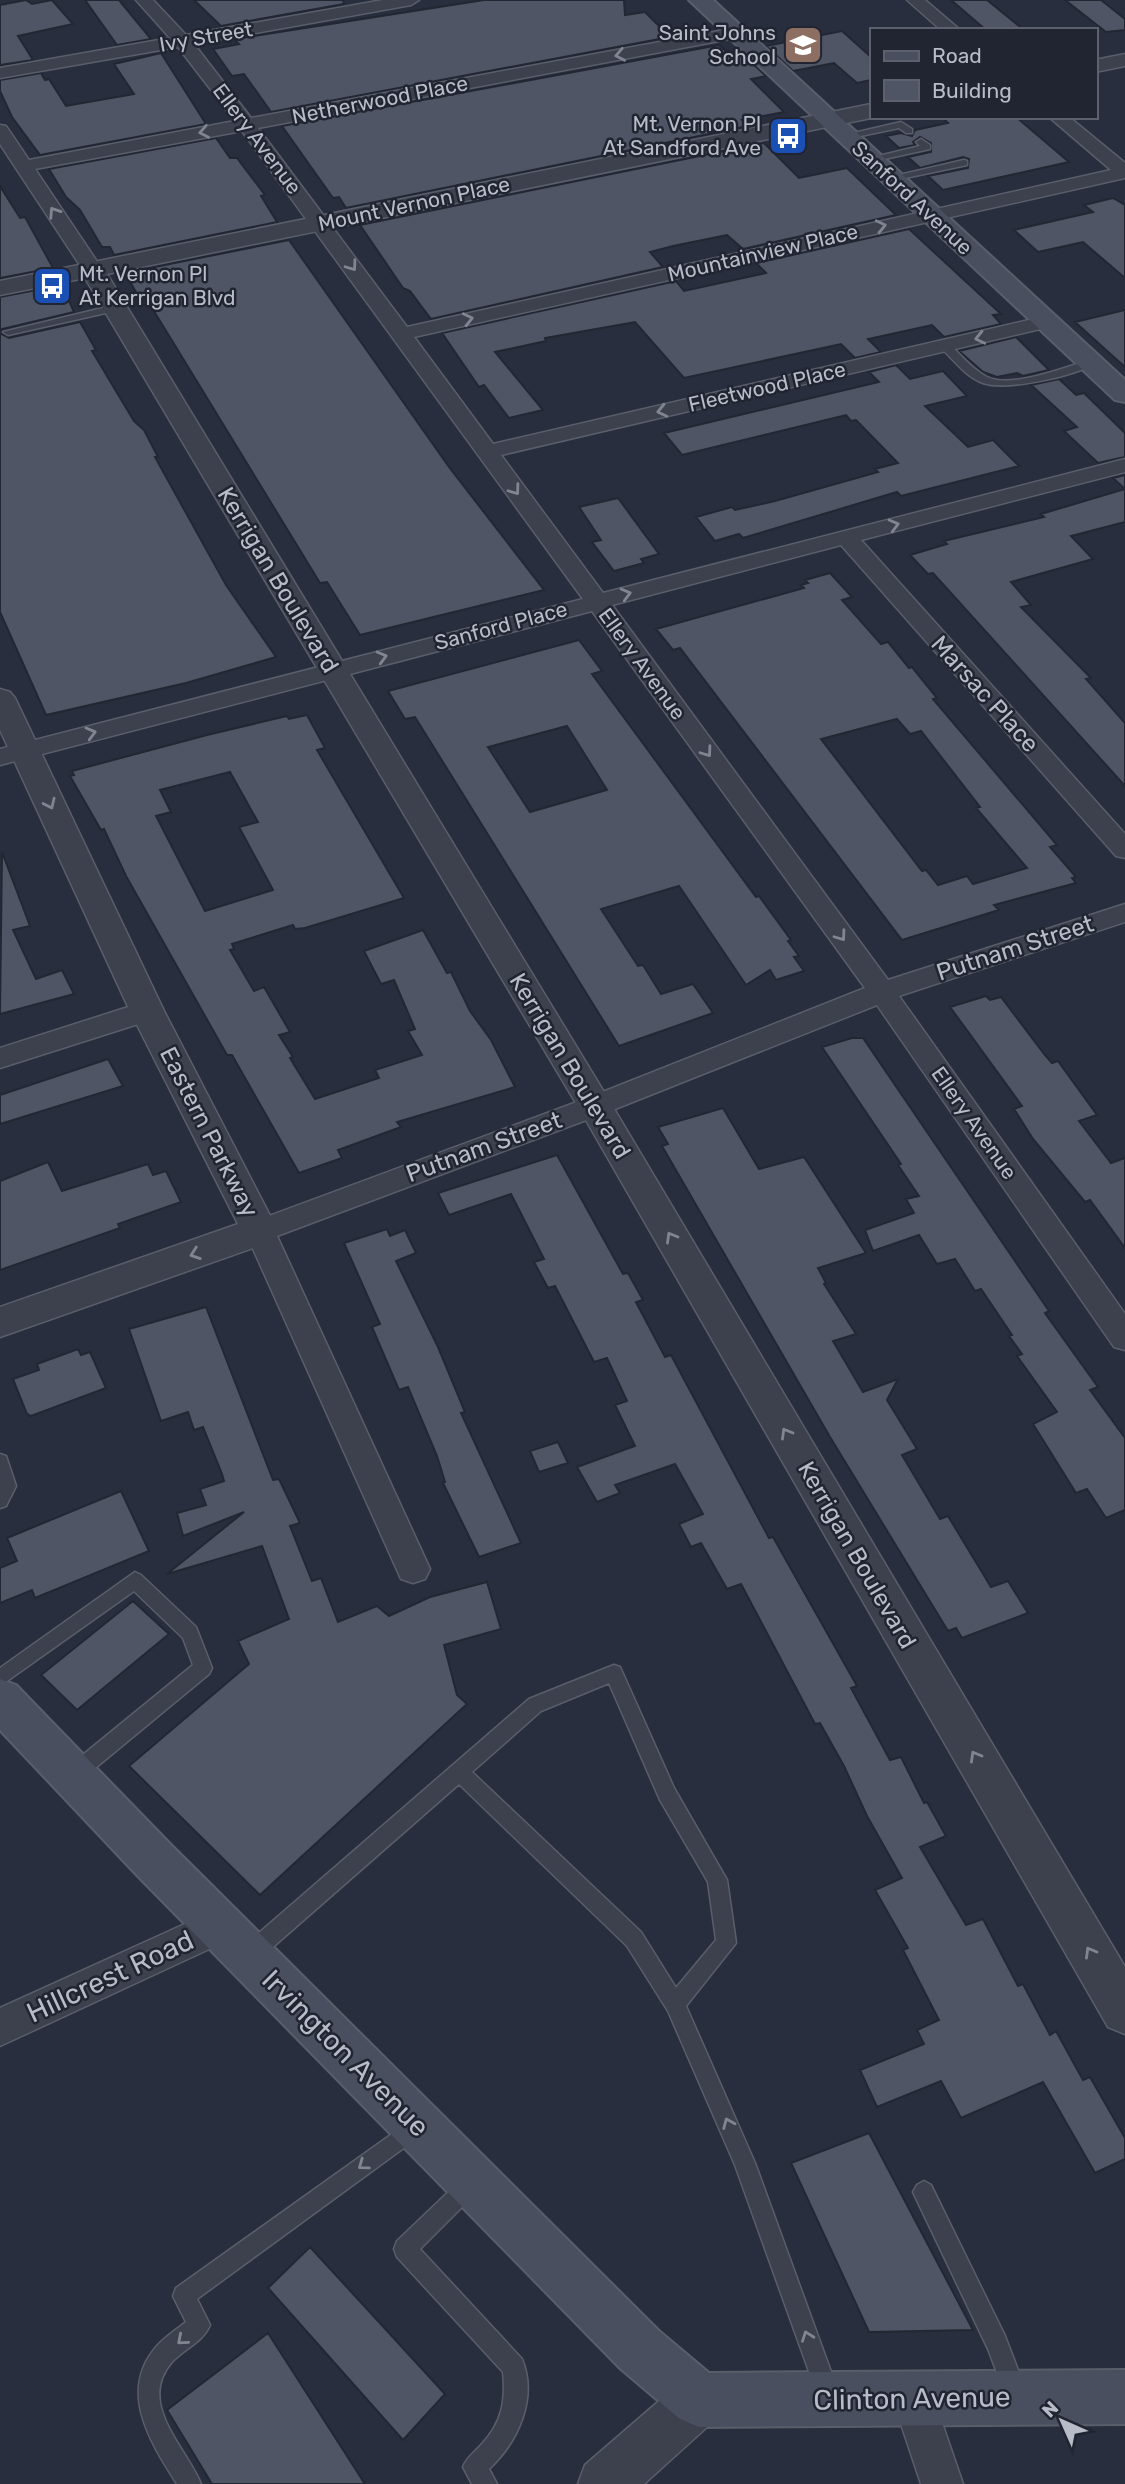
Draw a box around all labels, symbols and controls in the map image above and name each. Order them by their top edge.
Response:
street label: Ivy Street [157,16,255,57]
place label: Saint Johns School [659,20,776,69]
school or university icon: Saint Johns School [782,24,824,66]
legend [870,28,1097,119]
text: Road [932,43,982,68]
one-way arrow [614,46,626,61]
street label: Netherwood Place [290,70,470,129]
text: Building [932,78,1012,103]
street label: Ellery Avenue [208,79,307,199]
place label: Mt. Vernon Pl At Sandford Ave [603,111,761,160]
bus stop icon: Mt. Vernon Pl At Sandford Ave [767,115,809,157]
one-way arrow [198,124,210,139]
street label: Sanford Avenue [847,135,978,260]
street label: Mount Vernon Place [316,171,512,236]
one-way arrow [50,207,63,220]
street label: Mountainview Place [665,218,860,287]
one-way arrow [875,220,887,234]
one-way arrow [344,258,356,271]
place label: Mt. Vernon Pl At Kerrigan Blvd [79,261,236,310]
bus stop icon: Mt. Vernon Pl At Kerrigan Blvd [31,265,73,307]
one-way arrow [462,313,474,327]
one-way arrow [974,329,986,344]
street label: Fleetwood Place [686,356,848,417]
one-way arrow [657,403,669,417]
street label: Kerrigan Boulevard [212,482,344,678]
one-way arrow [506,482,519,495]
one-way arrow [888,519,900,533]
one-way arrow [620,588,632,602]
street label: Sanford Place [432,596,570,655]
street label: Ellery Avenue [594,603,691,724]
street label: Marsac Place [925,630,1045,758]
one-way arrow [376,651,388,665]
one-way arrow [84,727,96,741]
one-way arrow [698,745,711,757]
one-way arrow [42,797,56,809]
street label: Putnam Street [933,909,1097,987]
one-way arrow [833,928,845,941]
street label: Kerrigan Boulevard [504,968,636,1164]
street label: Eastern Parkway [154,1042,264,1222]
street label: Ellery Avenue [926,1062,1022,1184]
street label: Putnam Street [402,1106,566,1188]
one-way arrow [666,1231,679,1244]
one-way arrow [190,1246,202,1260]
one-way arrow [781,1428,794,1440]
street label: Kerrigan Boulevard [792,1456,922,1654]
one-way arrow [971,1751,984,1764]
street label: Hillcrest Road [22,1923,199,2030]
one-way arrow [1086,1947,1099,1960]
street label: Irvington Avenue [255,1963,436,2144]
one-way arrow [722,2117,736,2129]
one-way arrow [358,2157,370,2170]
one-way arrow [801,2330,815,2342]
one-way arrow [177,2332,190,2344]
street label: Clinton Avenue [813,2380,1011,2417]
north arrow [1027,2386,1097,2456]
text: N [1037,2396,1063,2422]

